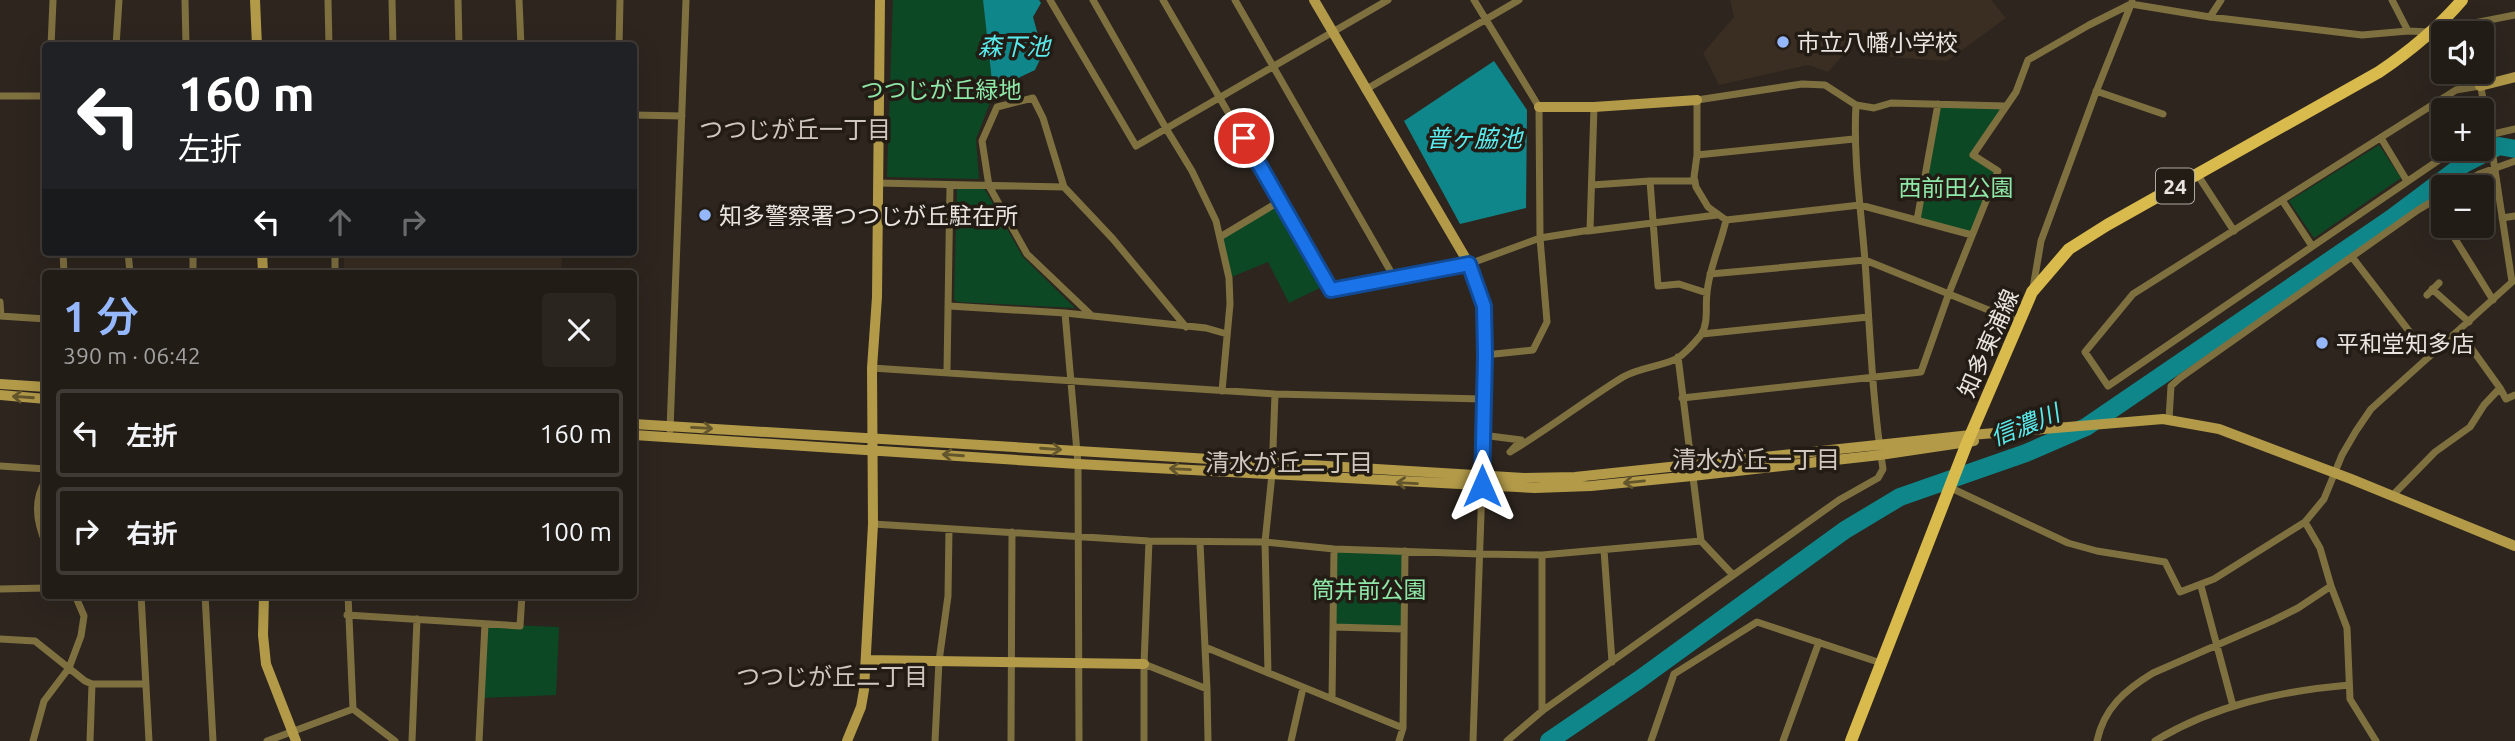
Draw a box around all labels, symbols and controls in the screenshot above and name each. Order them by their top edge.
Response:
map controls [2431,21,2494,238]
button: sound [2431,21,2494,84]
place label: 市立八幡小学校 [1797,30,1958,55]
water label: 森下池 [978,33,1052,60]
marker: 市立八幡小学校 [1775,34,1791,50]
text: 160 m [178,65,315,120]
icon: left [63,70,154,161]
park label: つつじが丘緑地 [861,77,1022,102]
button: + [2431,98,2494,161]
pin [1214,108,1274,168]
district label: つつじが丘一丁目 [699,116,891,143]
icon: arrive [1225,119,1263,157]
water label: 普ヶ脇池 [1426,125,1524,152]
text: 左折 [178,130,242,166]
road number: 24 [2156,168,2194,204]
park label: 西前田公園 [1899,175,2014,200]
button: − [2431,175,2494,238]
icon: left [248,203,286,241]
icon: ahead [321,203,359,241]
icon: right [394,203,432,241]
place label: 知多警察署つつじが丘駐在所 [719,203,1018,228]
marker: 知多警察署つつじが丘駐在所 [697,207,713,223]
street label: 知多東浦線 [1953,285,2023,401]
text: 1 分 [63,293,139,340]
button: close [542,293,616,367]
place label: 平和堂知多店 [2336,331,2474,356]
marker: 平和堂知多店 [2314,335,2330,351]
text: 390 m · 06:42 [63,343,201,368]
one-way arrow [12,390,35,403]
water label: 信濃川 [1987,398,2066,451]
icon: left [67,414,105,452]
text: 160 m [540,419,612,448]
text: 左折 [126,421,178,450]
one-way arrow [690,422,712,435]
one-way arrow [1039,443,1062,456]
district label: 清水が丘一丁目 [1672,446,1840,473]
one-way arrow [942,448,965,461]
district label: 清水が丘二丁目 [1205,449,1373,476]
position arrow [1445,449,1519,523]
one-way arrow [1169,462,1192,475]
one-way arrow [1396,476,1419,489]
one-way arrow [1623,476,1646,489]
icon: right [67,512,105,550]
text: 100 m [540,517,612,546]
text: 右折 [126,519,178,548]
park label: 筒井前公園 [1312,577,1427,602]
district label: つつじが丘二丁目 [736,663,928,690]

